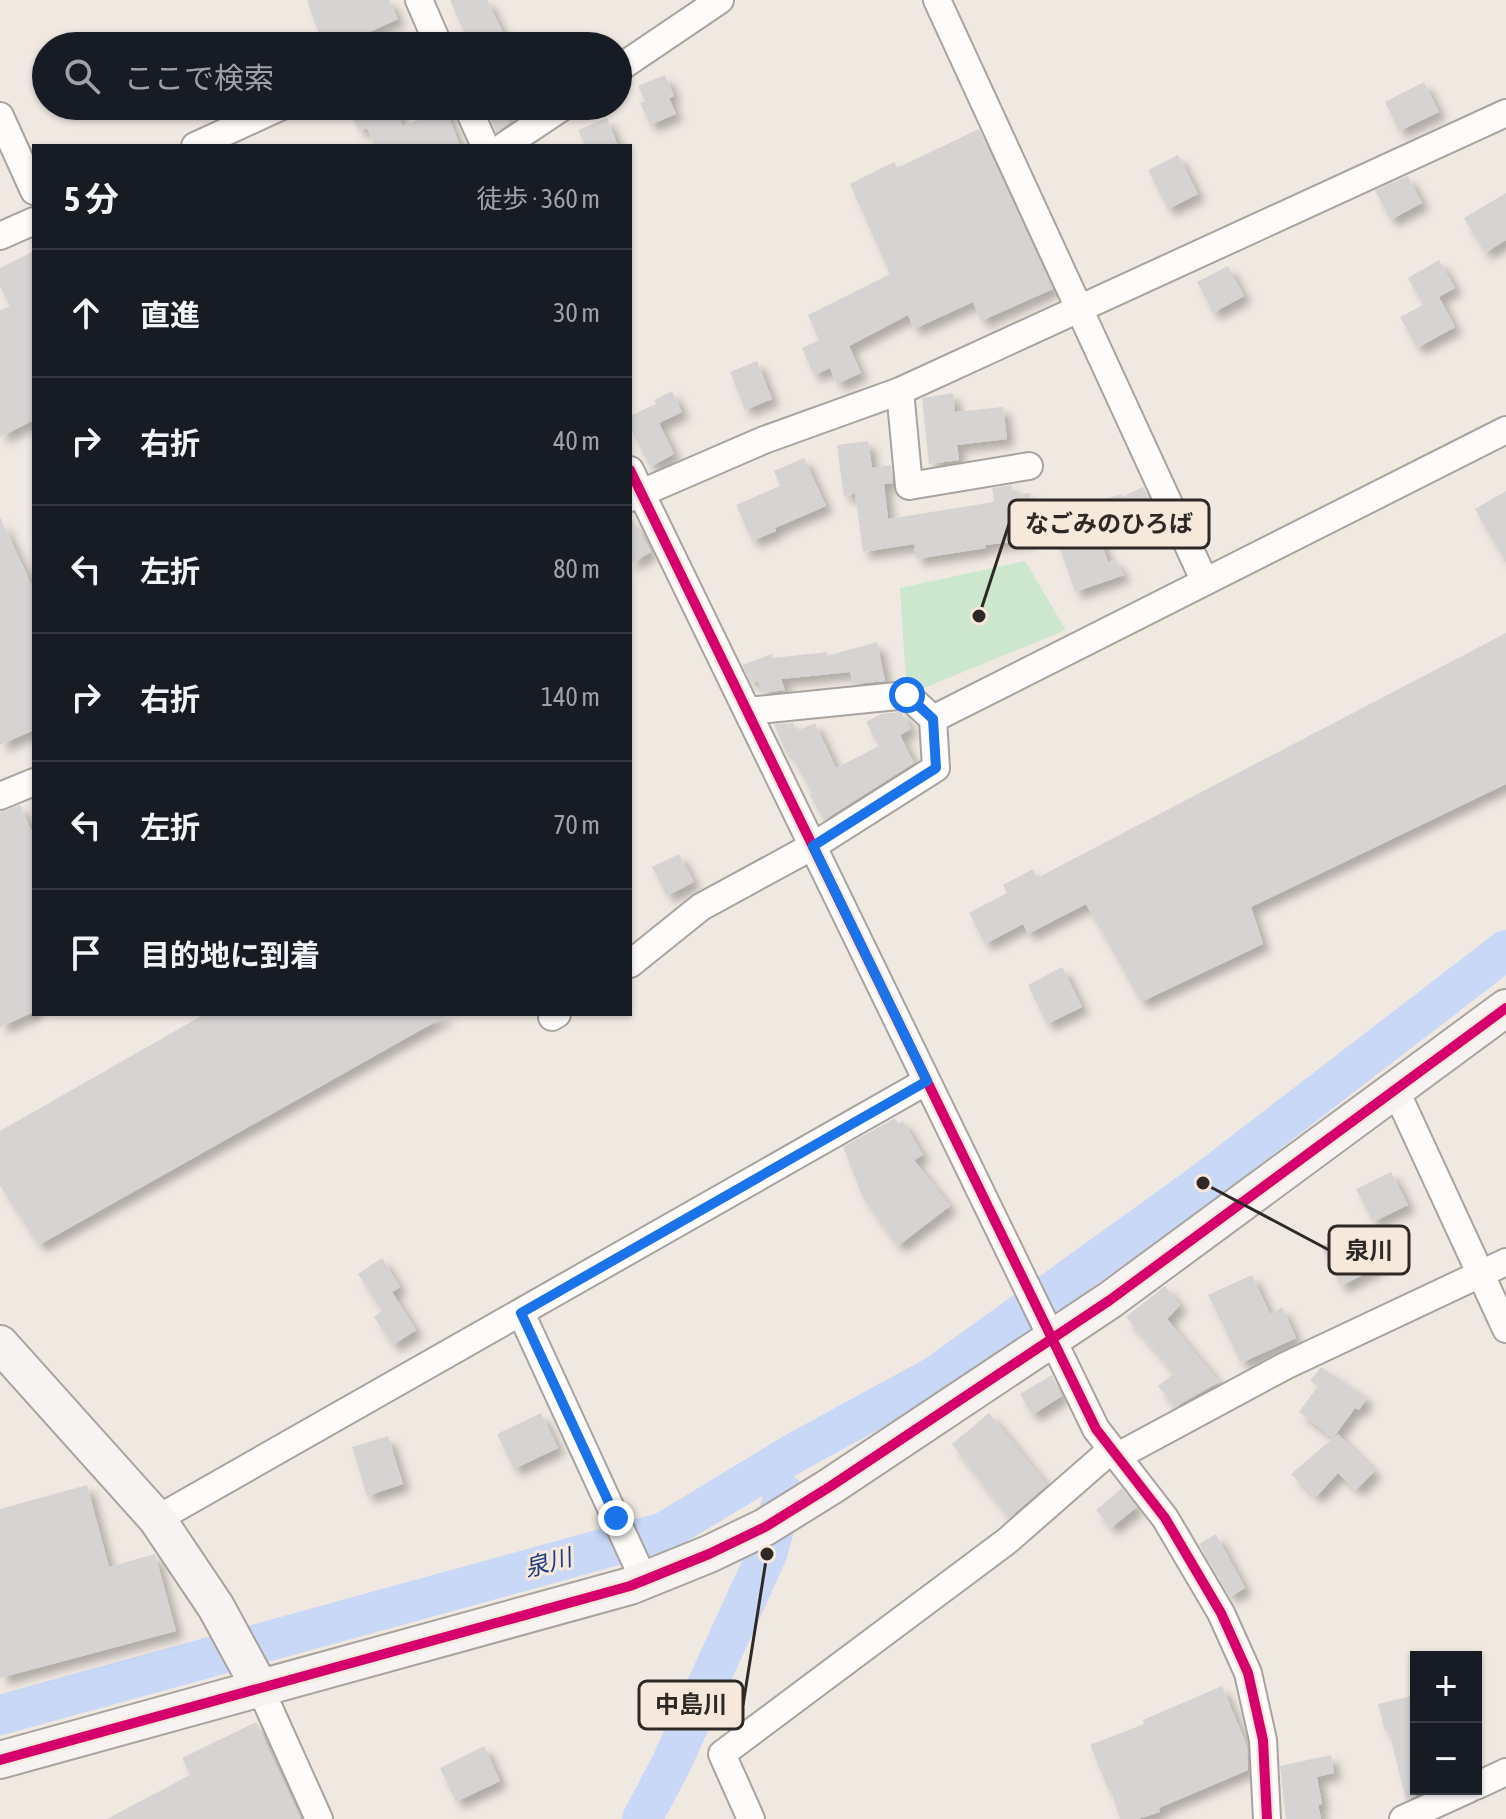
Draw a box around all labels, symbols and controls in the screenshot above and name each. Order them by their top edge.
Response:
search box [32,32,632,120]
icon: search [60,54,104,98]
text: ここで検索 [124,61,274,95]
text: 5 分 [64,179,119,218]
text: 徒歩 · 360 m [476,184,600,214]
icon: ahead [64,291,108,335]
text: 直進 [140,298,200,332]
text: 30 m [553,298,600,328]
icon: right [64,419,108,463]
text: 右折 [140,426,200,460]
text: 40 m [553,426,600,456]
callout: なごみのひろば [1009,500,1209,548]
text: なごみのひろば [1025,510,1193,537]
icon: left [64,547,108,591]
text: 左折 [140,554,200,588]
text: 80 m [553,554,600,584]
icon: right [64,675,108,719]
route start [889,677,925,713]
text: 右折 [140,682,200,716]
text: 140 m [541,682,600,712]
icon: left [64,803,108,847]
text: 左折 [140,810,200,844]
text: 70 m [553,810,600,840]
icon: arrive [64,931,108,975]
text: 目的地に到着 [140,938,320,972]
callout: 泉川 [1329,1226,1409,1274]
text: 泉川 [1345,1237,1393,1264]
route end [598,1500,634,1536]
water label: 泉川 [521,1542,577,1582]
map controls [1410,1651,1482,1795]
button: + [1410,1651,1482,1723]
callout: 中島川 [639,1681,743,1729]
text: 中島川 [655,1691,727,1718]
button: − [1410,1723,1482,1795]

